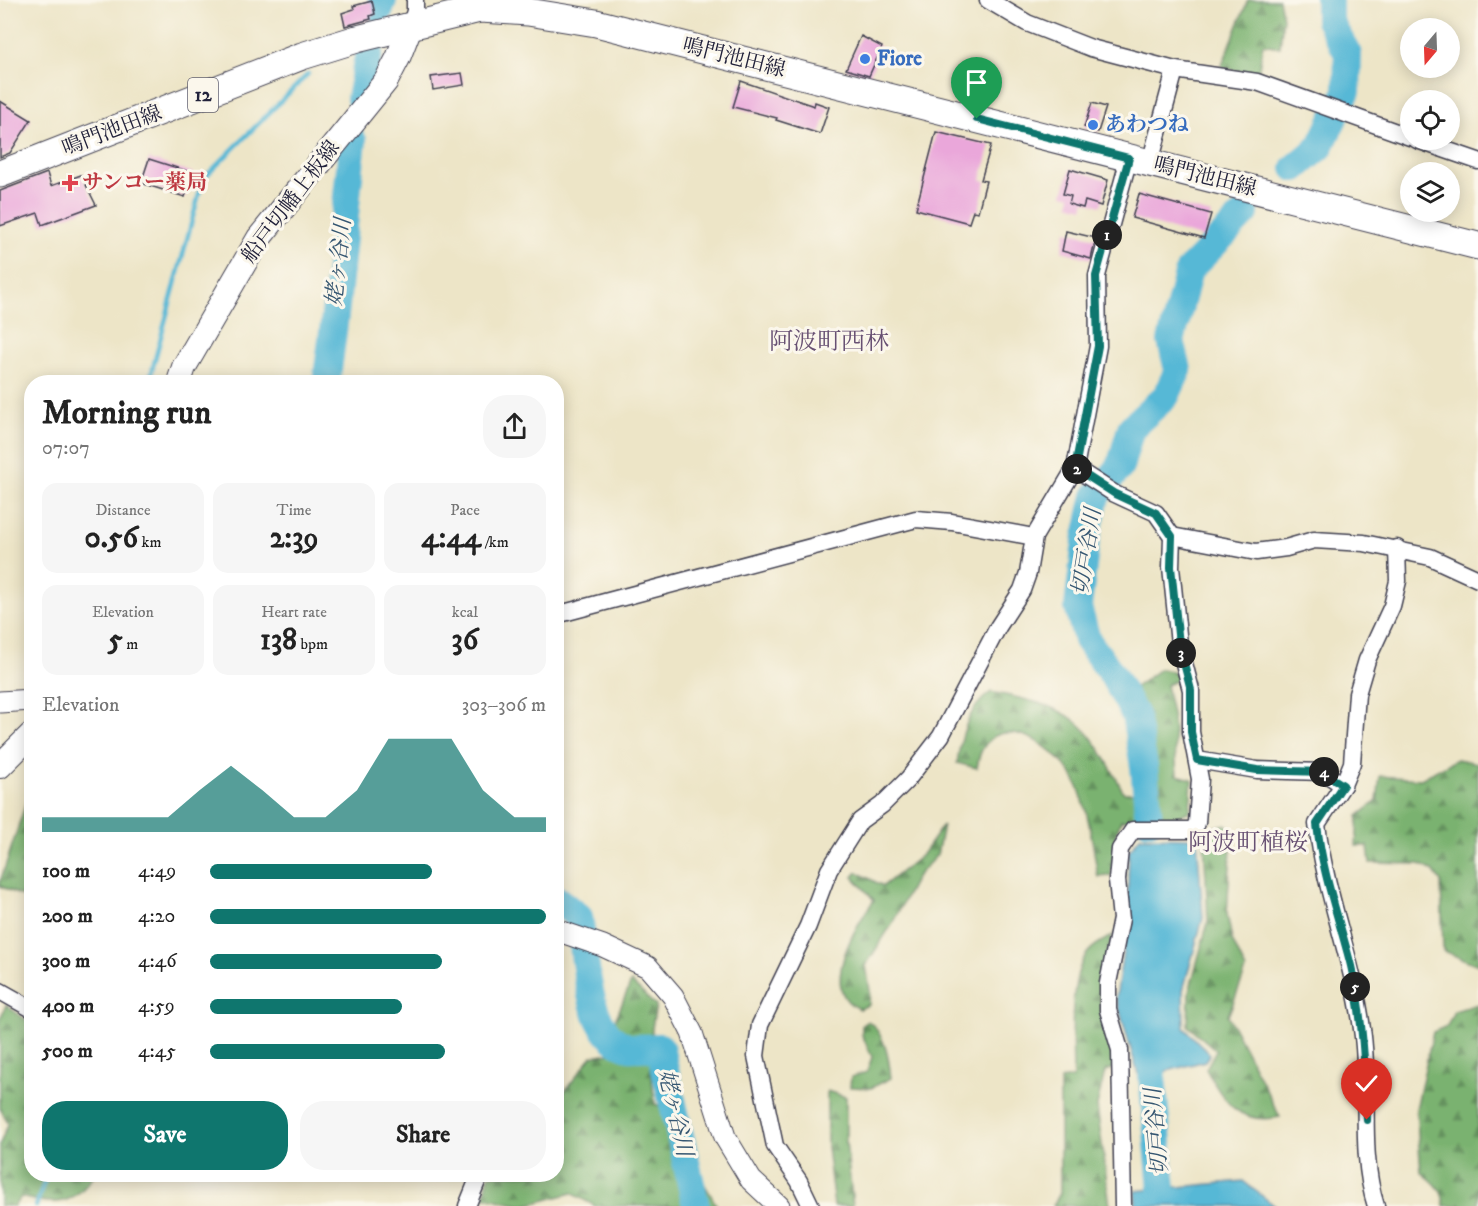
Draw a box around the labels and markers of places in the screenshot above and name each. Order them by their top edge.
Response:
place label: Fiore [877,46,922,72]
marker: Fiore [858,52,872,66]
pin [951,57,1002,119]
place label: あわつね [1105,112,1189,138]
marker: あわつね [1086,118,1100,132]
place label: サンコー薬局 [82,170,207,196]
marker: サンコー薬局 [63,176,77,190]
pin: 1 [1092,220,1122,250]
pin: 2 [1062,454,1092,484]
pin: 3 [1166,638,1196,668]
pin: 4 [1309,757,1339,787]
pin: 5 [1340,972,1370,1002]
pin [1341,1058,1392,1120]

